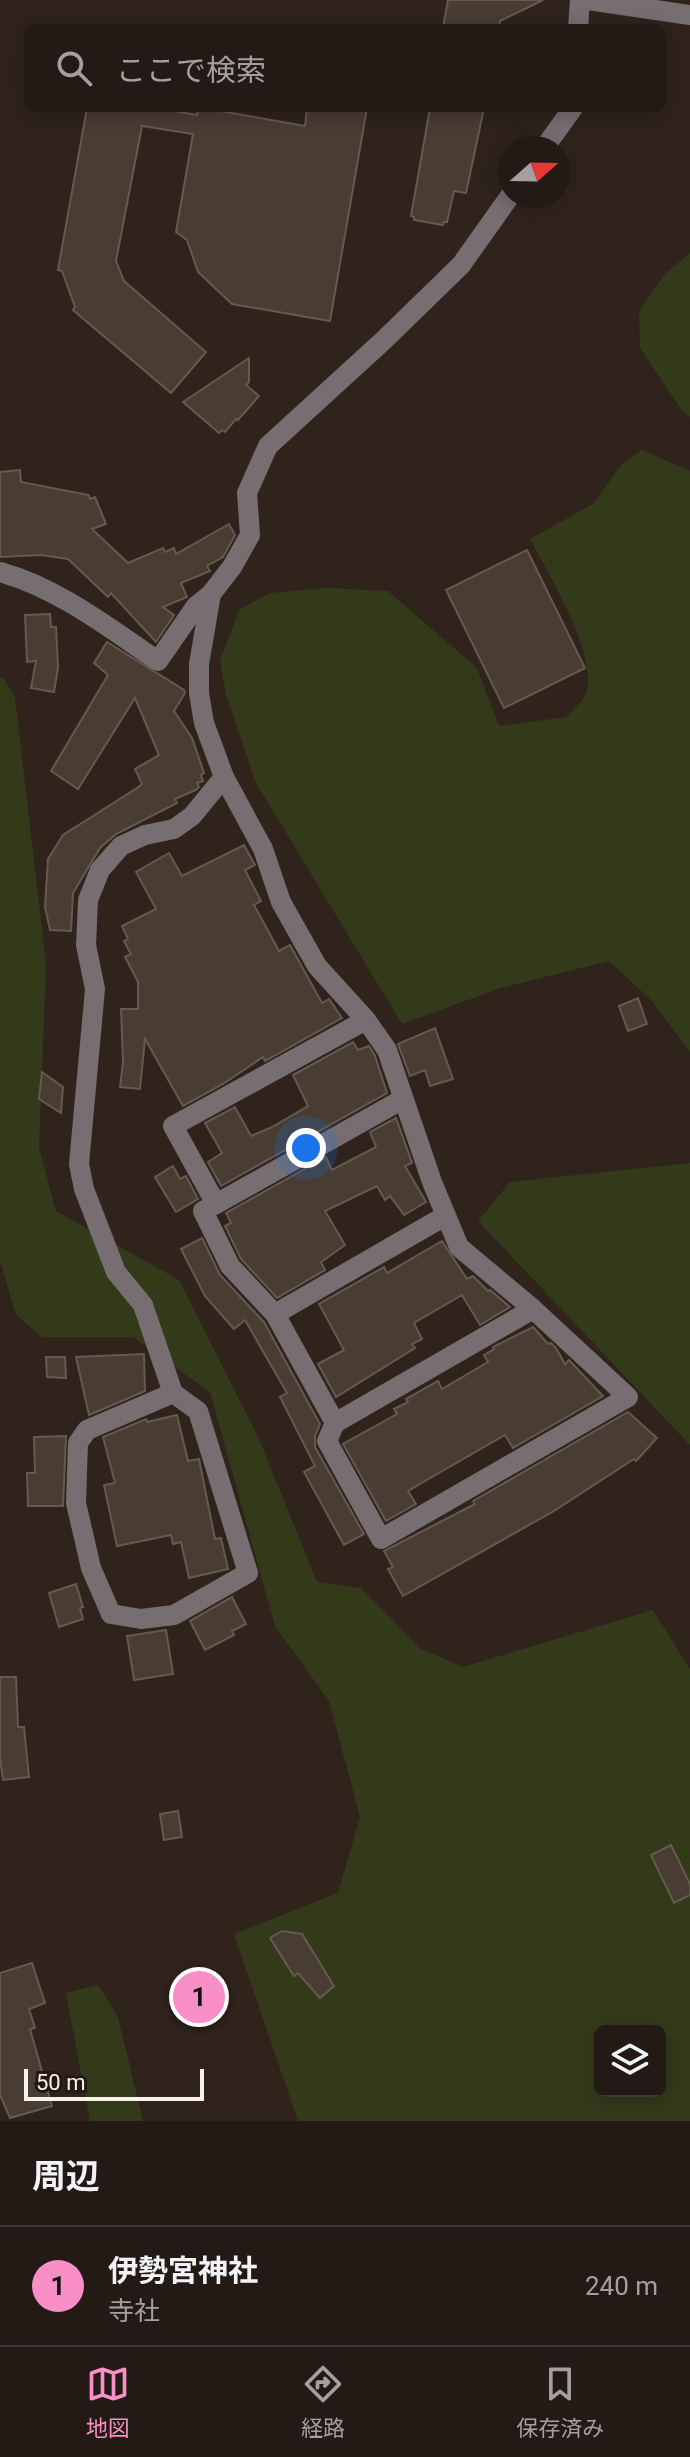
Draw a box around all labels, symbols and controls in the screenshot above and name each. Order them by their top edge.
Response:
search box [24,24,666,112]
icon: search [52,46,96,90]
text: ここで検索 [116,53,266,88]
north arrow [498,136,570,208]
your location [286,1128,326,1168]
pin: 1 [173,1967,225,2027]
map controls [594,2025,666,2097]
button: layers [594,2025,666,2097]
scale bar [24,2065,204,2101]
text: 50 m [36,2070,85,2095]
text: 周辺 [32,2156,100,2196]
text: 伊勢宮神社 [108,2253,258,2288]
text: 1 [51,2271,65,2301]
text: 240 m [585,2271,658,2301]
text: 寺社 [108,2296,160,2326]
tab: 地図 [86,2362,130,2442]
tab: 経路 [301,2362,345,2442]
tab: 保存済み [516,2362,604,2442]

